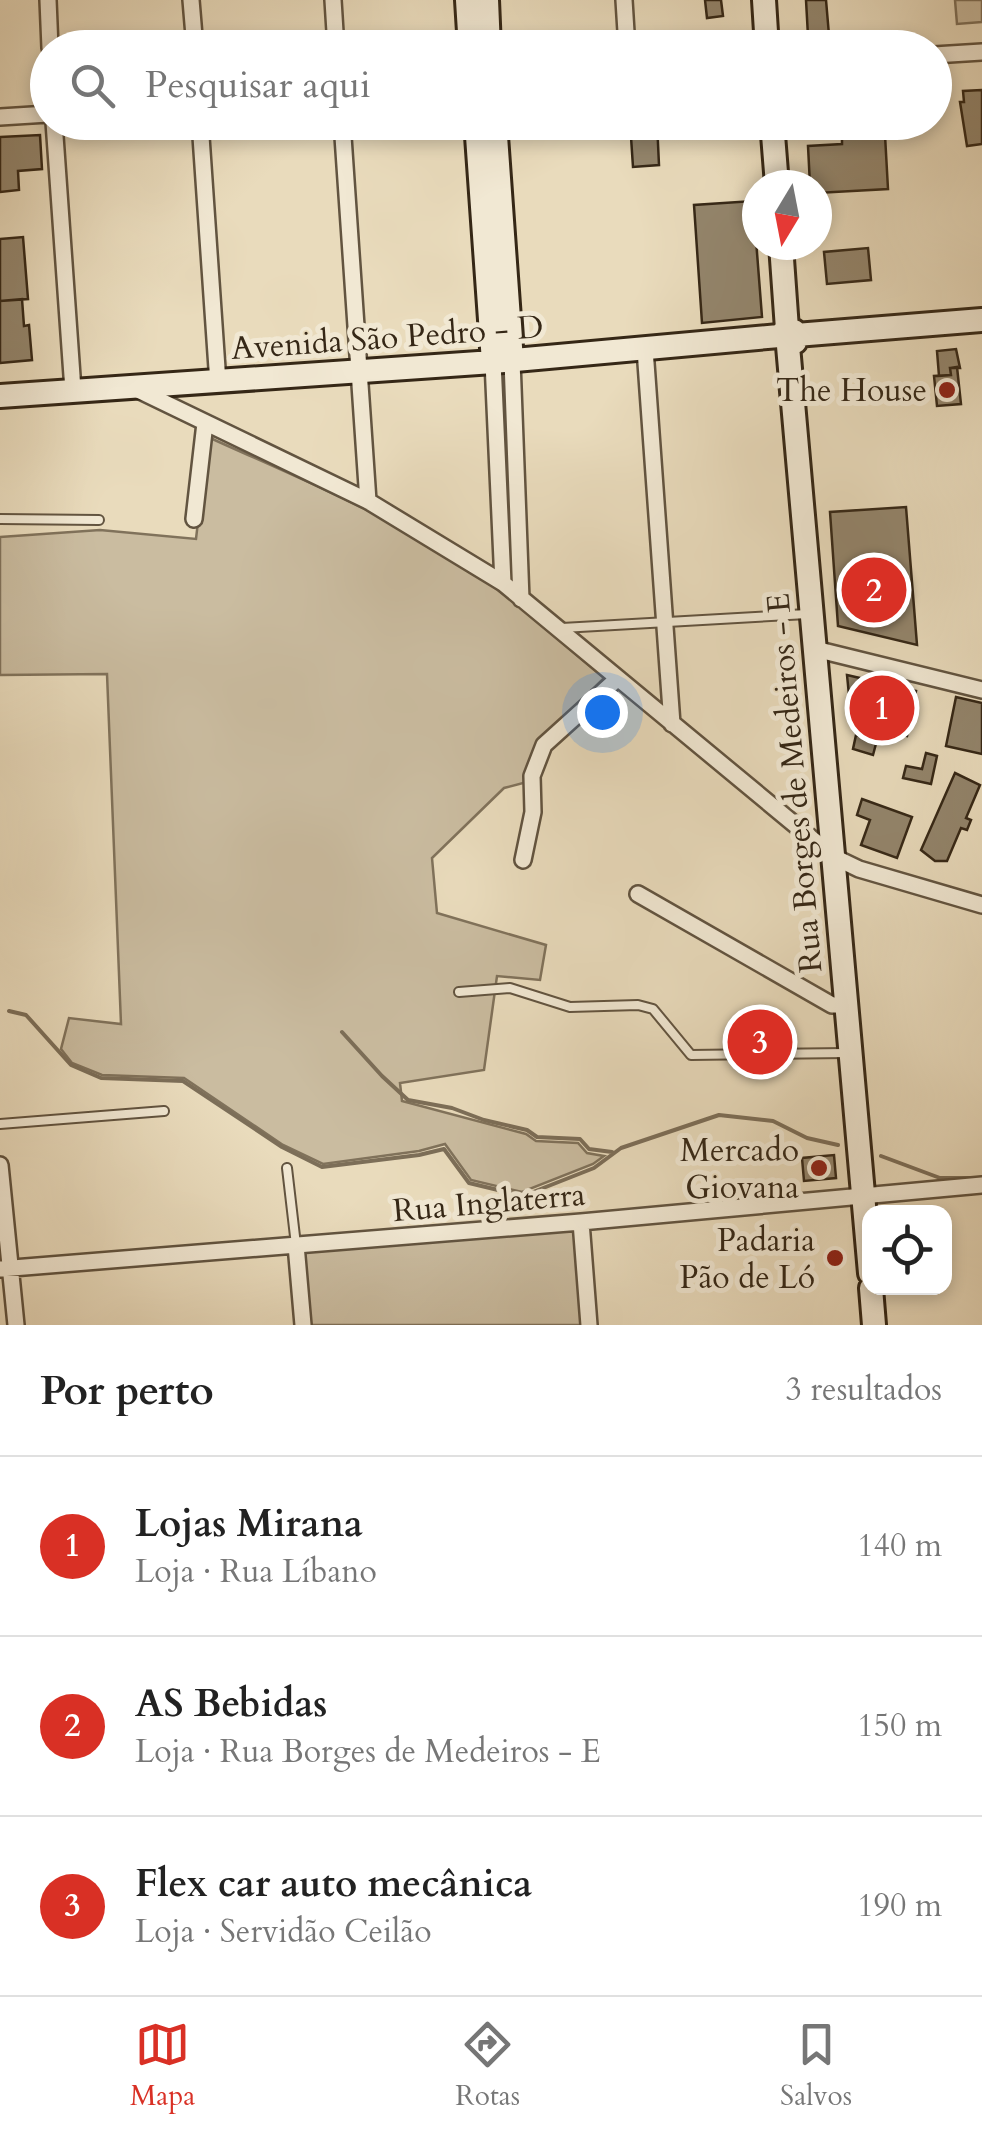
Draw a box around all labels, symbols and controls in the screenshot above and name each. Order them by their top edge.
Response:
search box [30,30,952,140]
icon: search [65,58,120,113]
text: Pesquisar aqui [145,59,371,111]
north arrow [742,170,832,260]
street label: Avenida São Pedro - D [229,305,545,371]
place label: The House [776,369,927,413]
marker: The House [936,379,958,401]
pin: 2 [842,552,906,628]
street label: Rua Borges de Medeiros - E [756,591,834,975]
pin: 1 [850,670,914,746]
your location [577,687,628,738]
pin: 3 [728,1004,792,1080]
place label: Mercado Giovana [680,1129,799,1210]
marker: Mercado Giovana [808,1157,830,1179]
street label: Rua Inglaterra [391,1173,587,1233]
map controls [862,1205,952,1295]
button: locate [862,1205,952,1295]
place label: Padaria Pão de Ló [679,1219,815,1300]
marker: Padaria Pão de Ló [824,1247,846,1269]
text: Por perto [40,1362,214,1419]
text: 3 resultados [785,1368,942,1412]
text: Lojas Mirana [135,1498,363,1550]
text: 1 [64,1524,81,1568]
text: 140 m [857,1524,942,1568]
text: Loja · Rua Líbano [135,1550,377,1594]
text: AS Bebidas [135,1678,327,1730]
text: 2 [64,1704,81,1748]
text: 150 m [857,1704,942,1748]
text: Loja · Rua Borges de Medeiros - E [135,1730,601,1774]
text: Flex car auto mecânica [135,1858,532,1910]
text: 3 [64,1884,81,1928]
text: 190 m [857,1884,942,1928]
text: Loja · Servidão Ceilão [135,1910,431,1954]
tab: Mapa [130,2017,195,2115]
tab: Rotas [455,2017,520,2115]
tab: Salvos [780,2017,852,2115]

